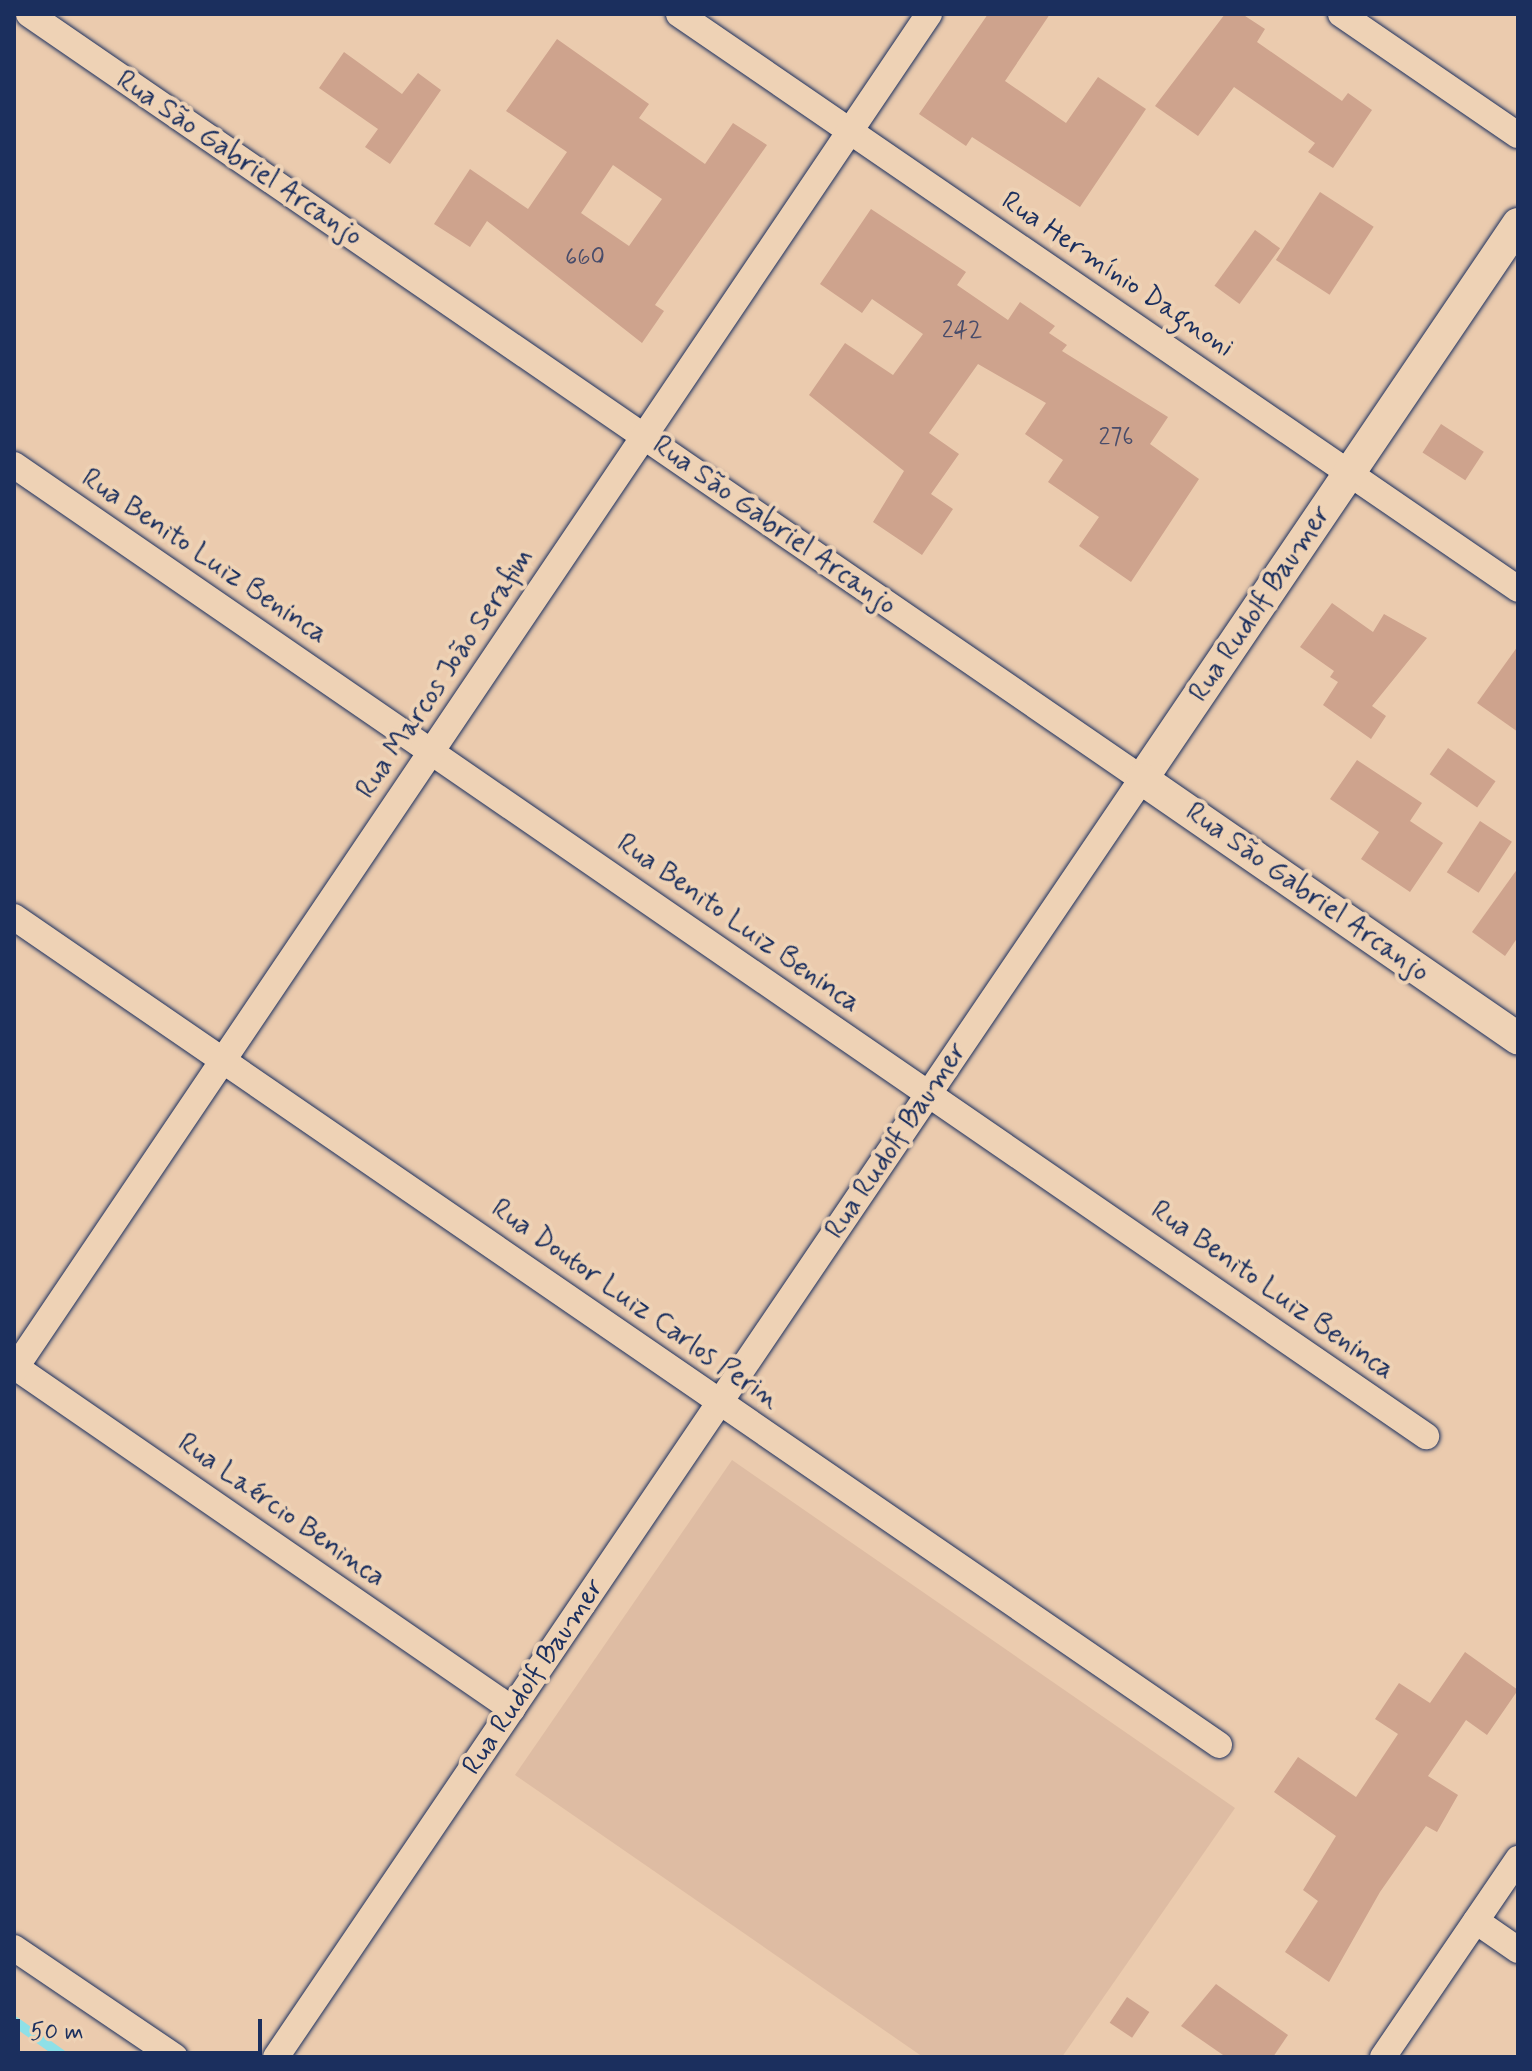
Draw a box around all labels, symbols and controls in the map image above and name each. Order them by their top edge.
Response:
street label: Rua São Gabriel Arcanjo [108,63,370,255]
street label: Rua Hermínio Dagnoni [995,185,1239,365]
house number: 660 [565,244,605,272]
house number: 242 [942,317,982,345]
house number: 276 [1098,424,1134,452]
street label: Rua São Gabriel Arcanjo [644,428,904,624]
street label: Rua Benito Luiz Beninca [72,460,336,654]
street label: Rua Rudolf Baumer [1184,501,1338,707]
street label: Rua Marcos João Serafim [350,543,542,805]
street label: Rua São Gabriel Arcanjo [1177,795,1437,991]
street label: Rua Benito Luiz Beninca [607,825,869,1023]
street label: Rua Rudolf Baumer [820,1038,974,1244]
street label: Rua Benito Luiz Beninca [1141,1192,1403,1390]
street label: Rua Doutor Luiz Carlos Perin [485,1193,785,1417]
street label: Rua Laércio Beninca [170,1426,392,1596]
street label: Rua Rudolf Baumer [457,1574,611,1780]
scale bar [20,2003,266,2053]
text: 50 m [30,2017,84,2048]

